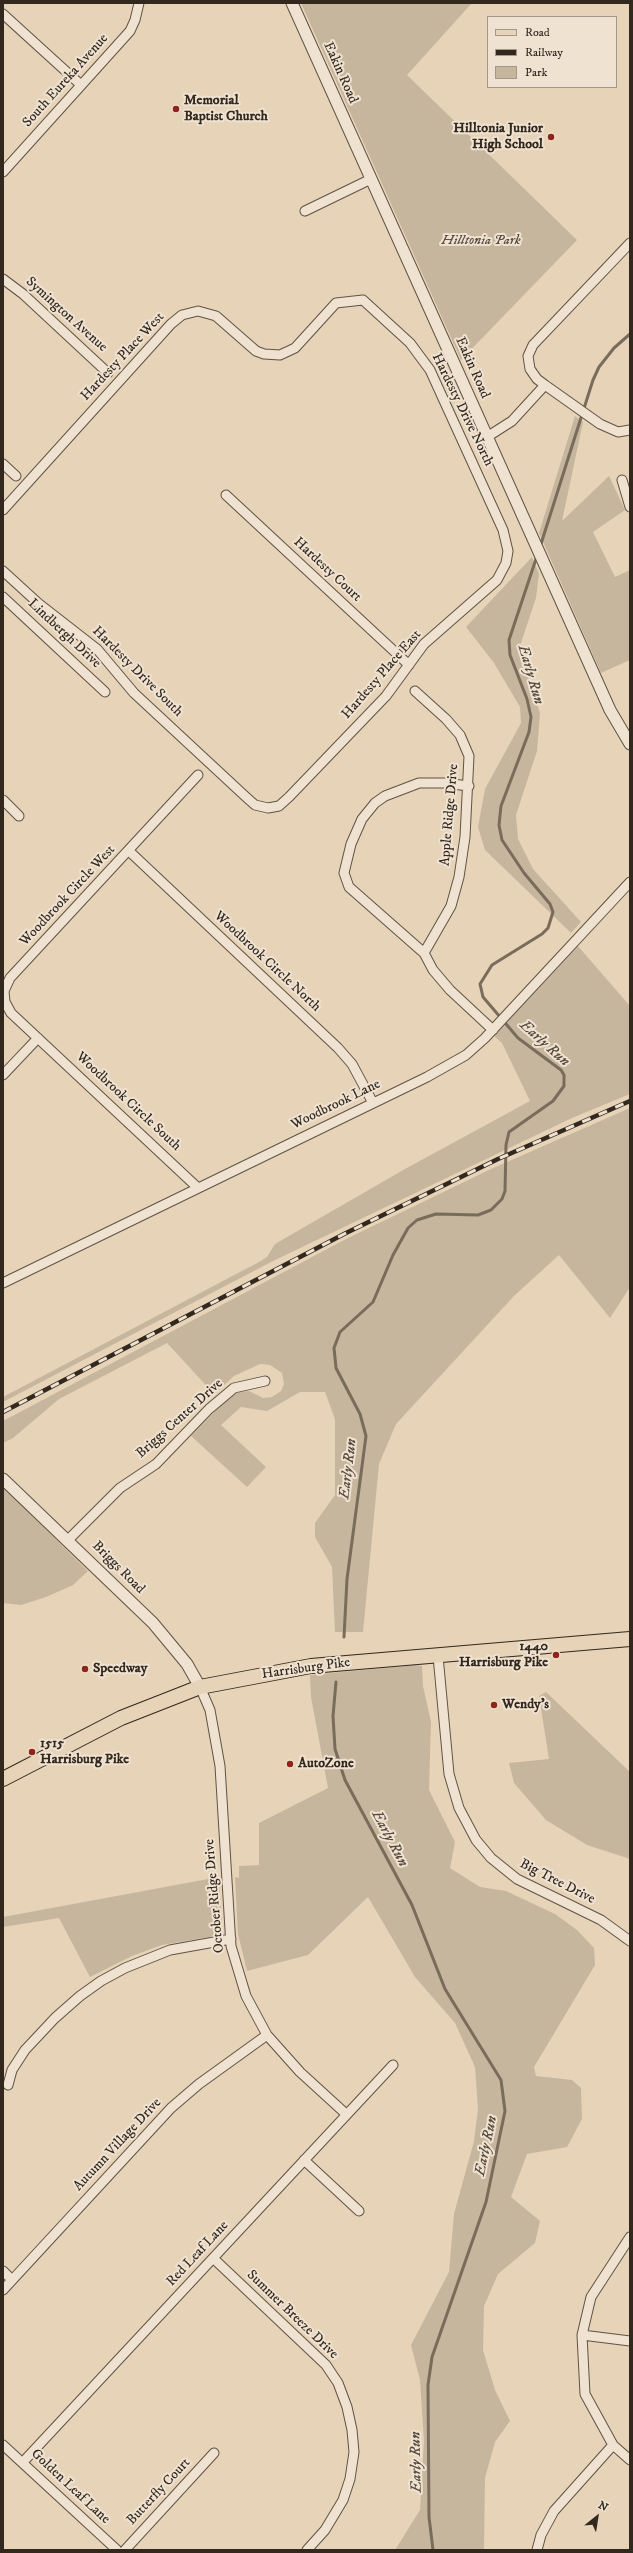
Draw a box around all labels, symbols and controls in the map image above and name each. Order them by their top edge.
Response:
legend [487,16,617,88]
text: Road [525,25,550,40]
street label: South Eureka Avenue [20,31,112,131]
street label: Eakin Road [319,40,361,106]
text: Railway [525,45,563,60]
text: Park [525,65,547,80]
place label: Memorial Baptist Church [184,93,268,126]
marker: Memorial Baptist Church [171,104,181,114]
place label: Hilltonia Junior High School [453,121,543,154]
marker: Hilltonia Junior High School [546,132,556,142]
park label: Hilltonia Park [441,233,521,249]
street label: Symington Avenue [22,274,110,356]
street label: Hardesty Place West [78,309,168,405]
street label: Eakin Road [451,335,493,401]
street label: Hardesty Drive North [427,351,497,469]
street label: Hardesty Court [289,534,365,606]
street label: Lindbergh Drive [24,596,104,672]
street label: Hardesty Drive South [88,623,186,721]
street label: Hardesty Place East [339,627,425,723]
water label: Early Run [513,643,547,707]
street label: Apple Ridge Drive [437,763,463,867]
street label: Woodbrook Circle West [17,842,119,950]
street label: Woodbrook Circle North [210,908,324,1016]
water label: Early Run [515,1017,573,1071]
street label: Woodbrook Circle South [72,1049,184,1155]
street label: Woodbrook Lane [289,1076,383,1134]
street label: Briggs Center Drive [133,1376,227,1462]
water label: Early Run [336,1438,362,1500]
street label: Briggs Road [88,1538,148,1598]
place label: 1440 Harrisburg Pike [459,1639,548,1672]
marker: 1440 Harrisburg Pike [551,1650,561,1660]
street label: Harrisburg Pike [261,1654,351,1684]
place label: Speedway [93,1661,147,1677]
marker: Speedway [80,1664,90,1674]
place label: Wendy's [502,1697,549,1713]
marker: Wendy's [489,1700,499,1710]
place label: 1515 Harrisburg Pike [40,1736,129,1768]
marker: 1515 Harrisburg Pike [27,1747,37,1757]
place label: AutoZone [298,1756,354,1772]
marker: AutoZone [285,1759,295,1769]
water label: Early Run [367,1808,411,1870]
street label: October Ridge Drive [202,1838,228,1954]
street label: Big Tree Drive [516,1856,598,1908]
street label: Autumn Village Drive [71,2095,165,2195]
water label: Early Run [472,2114,502,2178]
street label: Red Leaf Lane [163,2218,233,2290]
street label: Summer Breeze Drive [243,2267,341,2363]
water label: Early Run [407,2431,427,2493]
street label: Golden Leaf Lane [27,2446,113,2528]
street label: Butterfly Court [124,2455,194,2529]
north arrow [577,2497,617,2537]
text: N [596,2498,610,2515]

